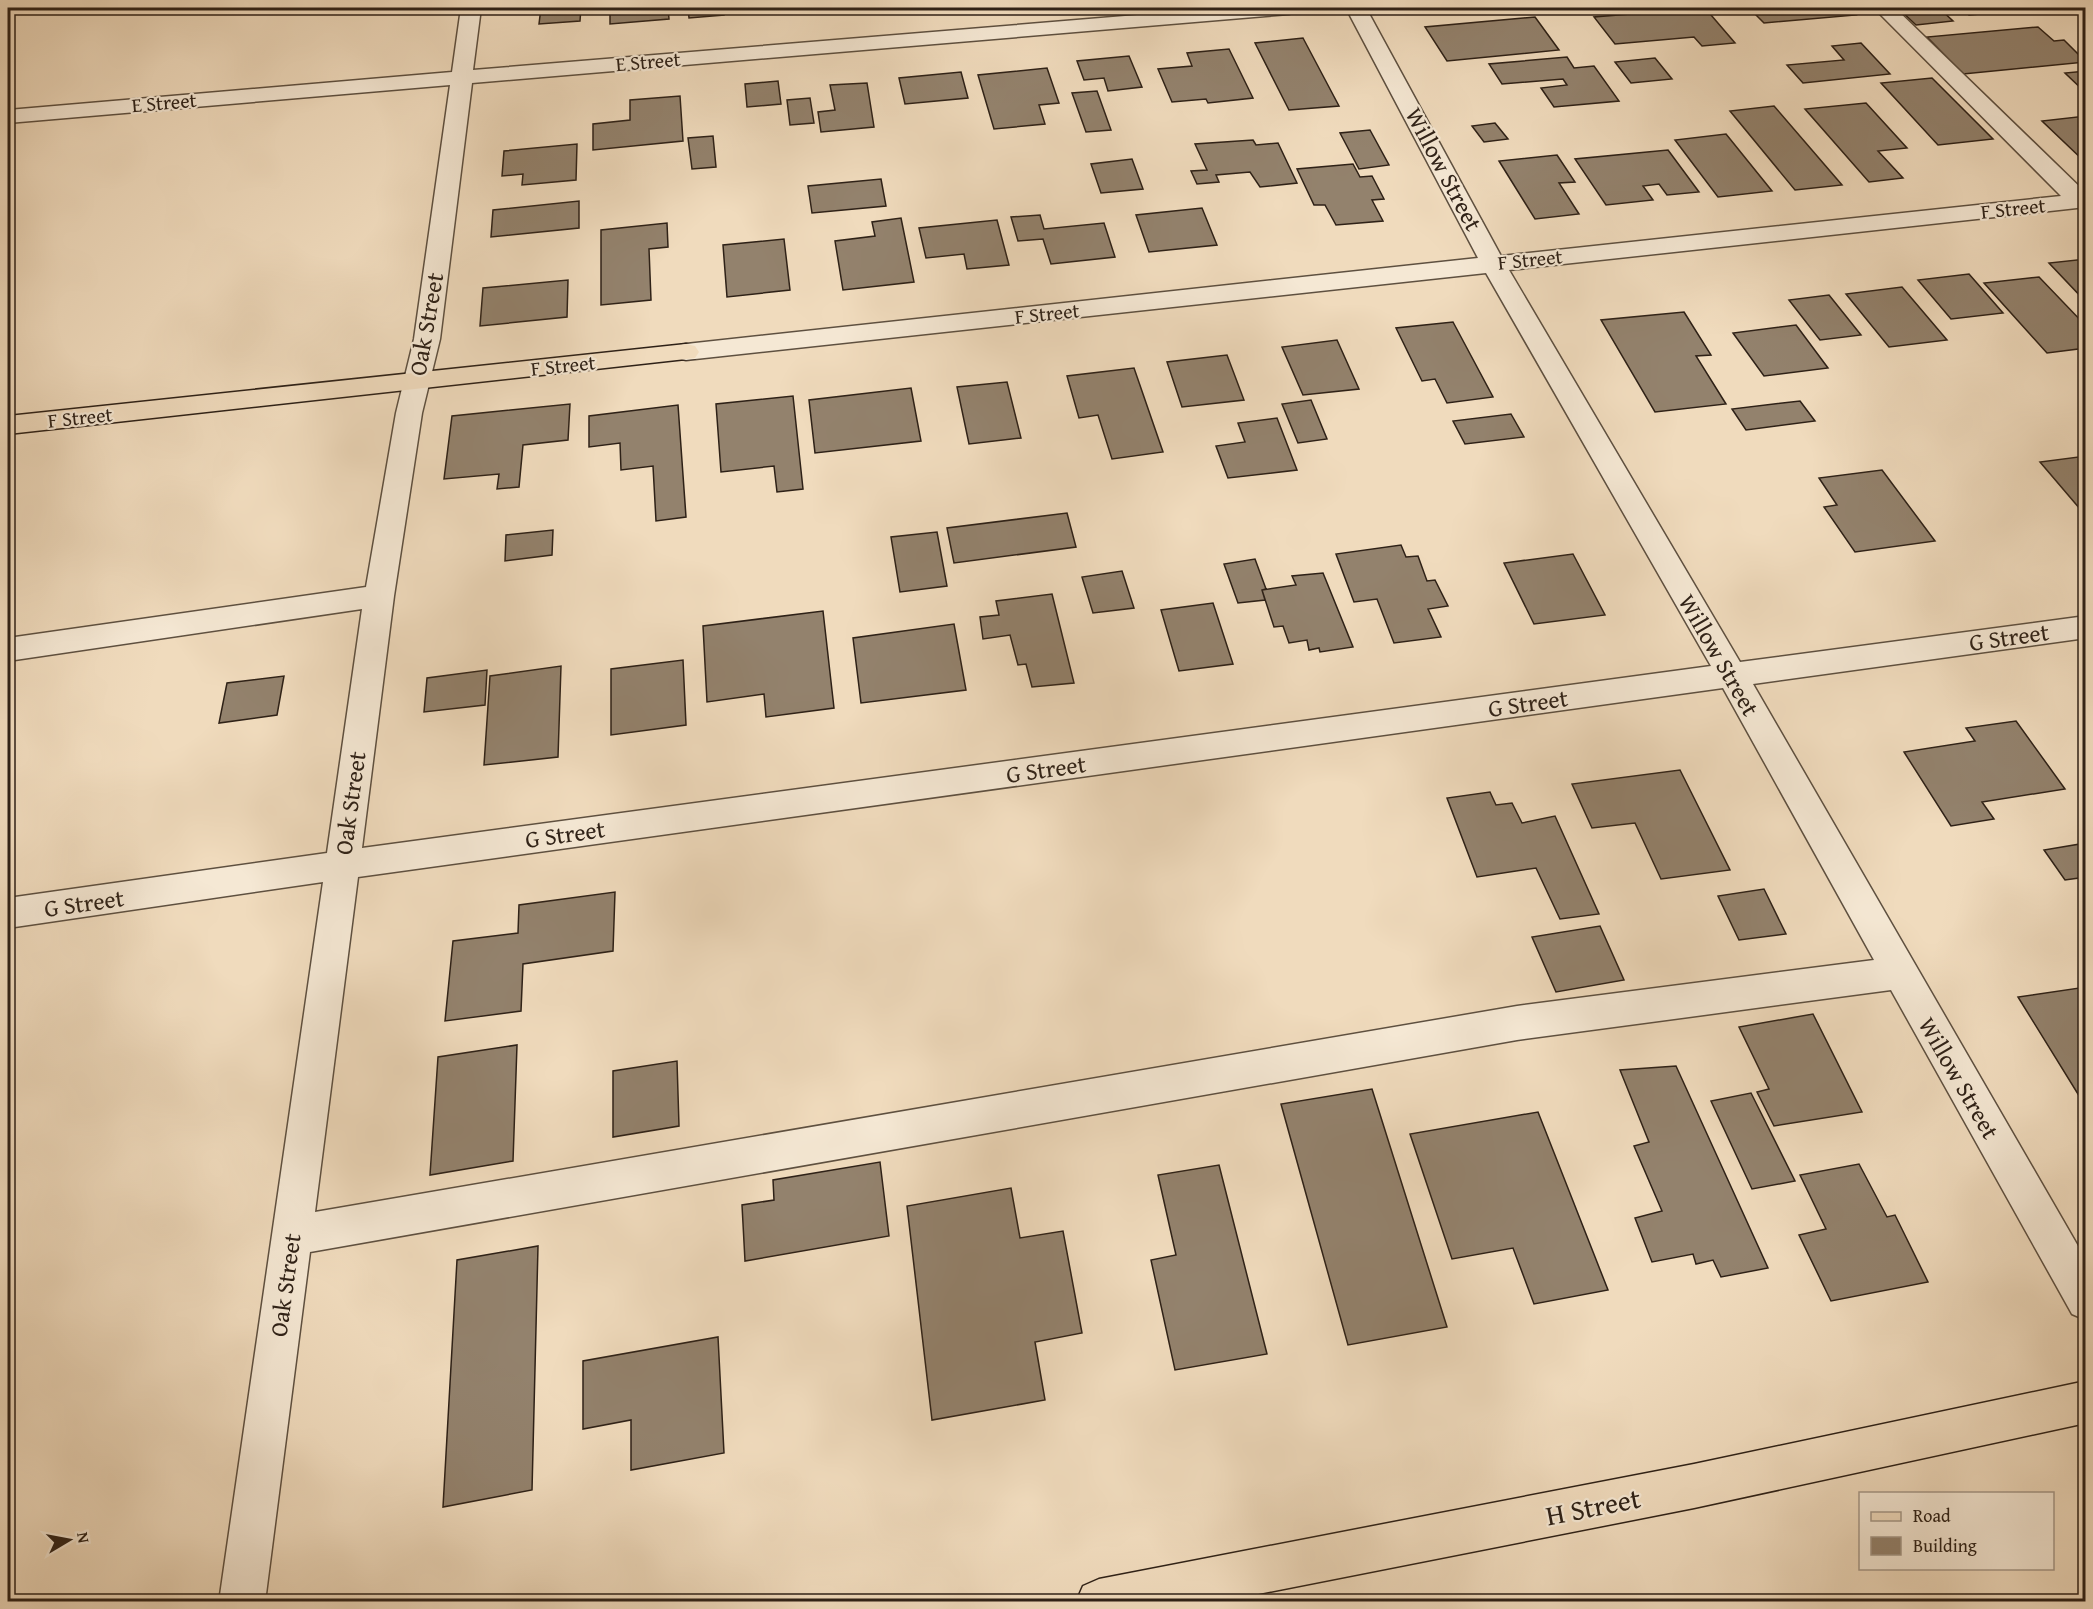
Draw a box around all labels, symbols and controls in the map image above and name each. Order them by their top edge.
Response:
street label: E Street [614,44,682,78]
street label: E Street [130,85,198,119]
street label: Willow Street [1397,101,1492,238]
street label: F Street [1979,190,2047,226]
street label: F Street [1496,241,1564,277]
street label: Oak Street [400,269,452,378]
street label: F Street [1013,295,1081,331]
street label: F Street [529,347,597,383]
street label: F Street [46,399,114,435]
street label: Willow Street [1670,588,1768,723]
street label: G Street [1967,614,2052,660]
street label: G Street [1486,680,1571,726]
street label: G Street [1004,746,1089,792]
street label: Oak Street [325,748,375,857]
street label: G Street [523,811,608,857]
street label: G Street [42,880,127,926]
street label: Willow Street [1910,1011,2008,1146]
street label: Oak Street [260,1230,310,1339]
street label: H Street [1542,1477,1644,1535]
legend [1859,1492,2054,1570]
text: Road [1913,1502,1951,1529]
north arrow [39,1510,99,1570]
text: N [71,1530,97,1545]
text: Building [1913,1532,1977,1559]

